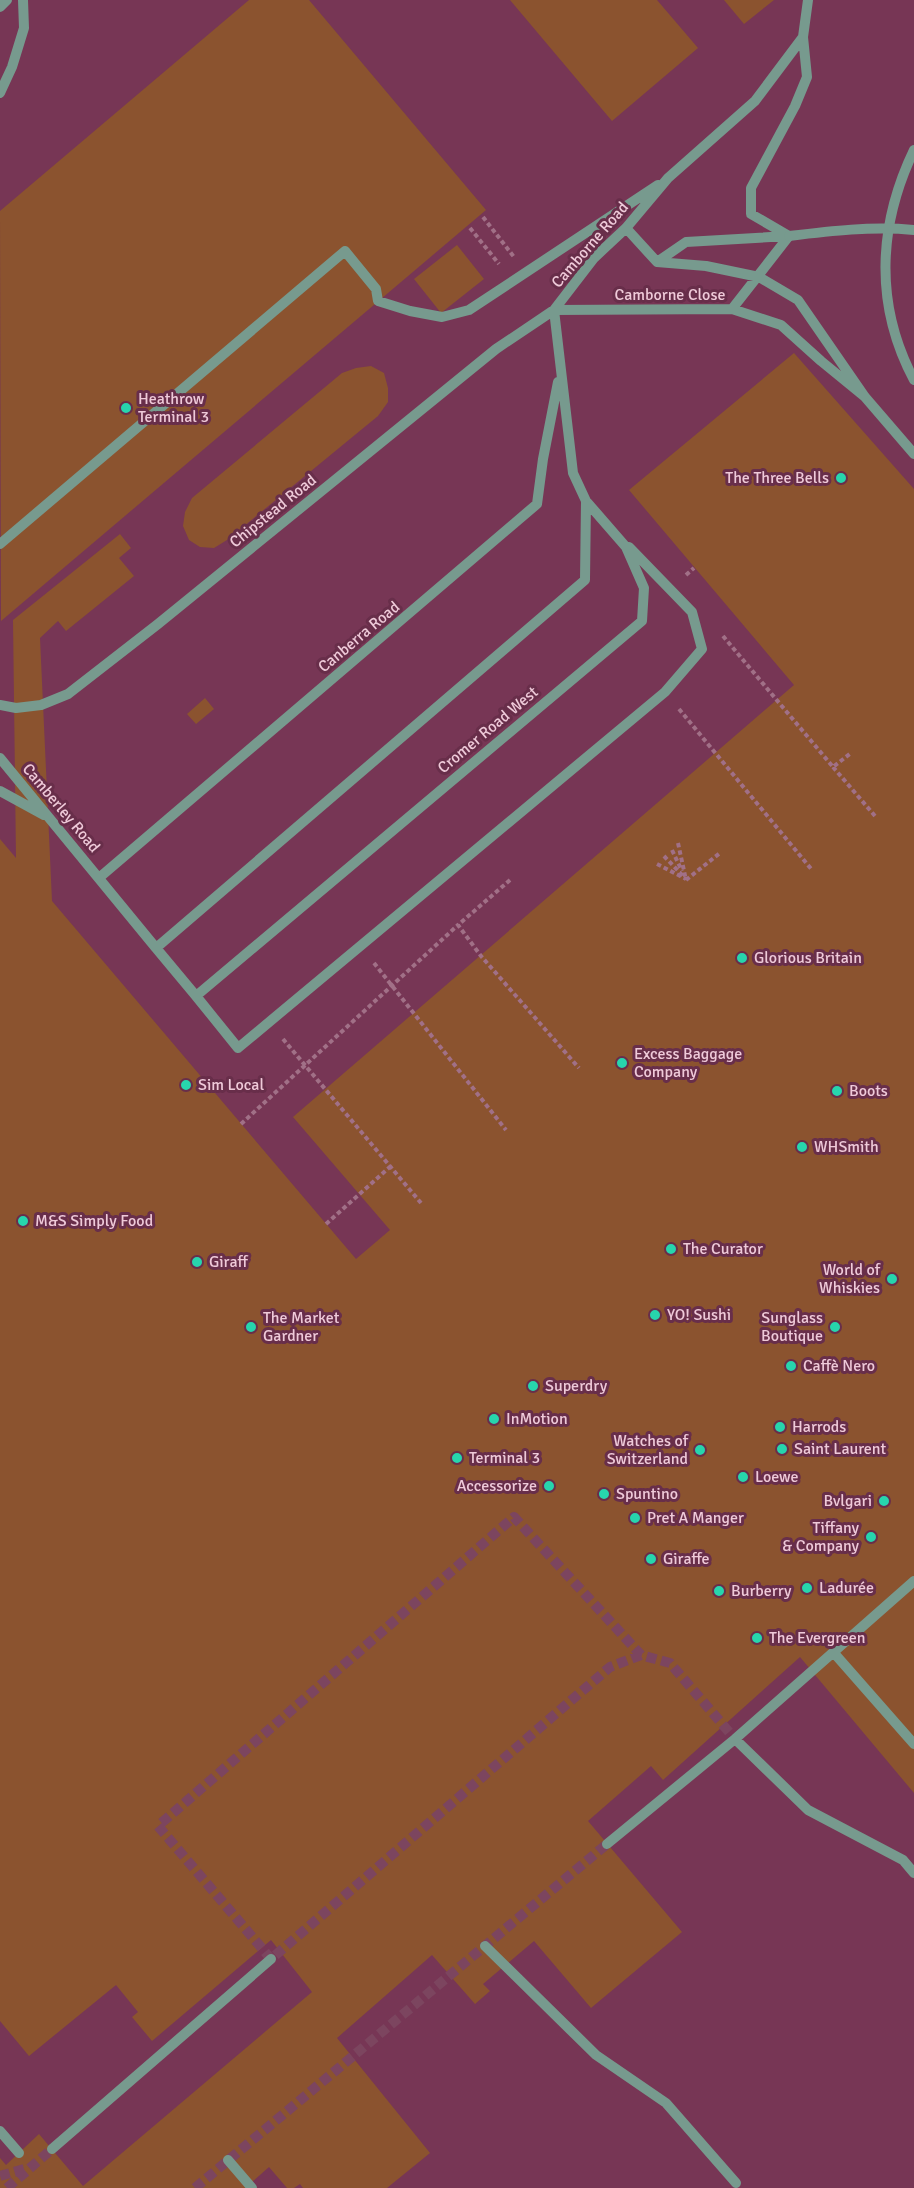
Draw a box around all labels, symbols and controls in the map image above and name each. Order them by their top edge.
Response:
street label: Camborne Road [547,198,633,292]
street label: Camborne Close [615,285,725,305]
place label: Heathrow Terminal 3 [138,389,209,427]
marker: Heathrow Terminal 3 [119,401,133,415]
place label: The Three Bells [725,468,829,488]
street label: Chipstead Road [226,470,320,552]
marker: The Three Bells [834,471,848,485]
street label: Canberra Road [314,597,404,677]
street label: Cromer Road West [434,682,543,778]
street label: Camberley Road [18,759,104,857]
place label: Glorious Britain [754,948,862,968]
marker: Glorious Britain [735,951,749,965]
place label: Excess Baggage Company [634,1044,742,1082]
marker: Excess Baggage Company [615,1056,629,1070]
place label: Sim Local [198,1075,264,1095]
marker: Sim Local [179,1078,193,1092]
place label: Boots [849,1081,888,1101]
marker: Boots [830,1084,844,1098]
place label: WHSmith [814,1137,879,1157]
marker: WHSmith [795,1140,809,1154]
place label: M&S Simply Food [35,1211,153,1231]
marker: M&S Simply Food [16,1214,30,1228]
place label: The Curator [683,1239,763,1259]
marker: The Curator [664,1242,678,1256]
place label: Giraff [209,1252,249,1272]
marker: Giraff [190,1255,204,1269]
place label: World of Whiskies [819,1260,881,1298]
marker: World of Whiskies [885,1272,899,1286]
place label: YO! Sushi [667,1305,731,1325]
place label: The Market Gardner [263,1308,340,1346]
marker: YO! Sushi [648,1308,662,1322]
place label: Sunglass Boutique [761,1308,823,1346]
marker: The Market Gardner [244,1320,258,1334]
marker: Sunglass Boutique [828,1320,842,1334]
place label: Caffè Nero [803,1356,875,1376]
marker: Caffè Nero [784,1359,798,1373]
place label: Superdry [545,1376,608,1396]
marker: Superdry [526,1379,540,1393]
place label: InMotion [506,1409,568,1429]
marker: InMotion [487,1412,501,1426]
place label: Harrods [792,1417,846,1437]
marker: Harrods [773,1420,787,1434]
place label: Watches of Switzerland [607,1431,689,1469]
place label: Saint Laurent [794,1439,887,1459]
marker: Saint Laurent [775,1442,789,1456]
marker: Watches of Switzerland [693,1443,707,1457]
place label: Terminal 3 [469,1448,540,1468]
marker: Terminal 3 [450,1451,464,1465]
place label: Loewe [755,1467,798,1487]
marker: Loewe [736,1470,750,1484]
place label: Accessorize [457,1476,537,1496]
marker: Accessorize [542,1479,556,1493]
place label: Spuntino [616,1484,678,1504]
marker: Spuntino [597,1487,611,1501]
place label: Bvlgari [824,1491,872,1511]
marker: Bvlgari [877,1494,891,1508]
place label: Pret A Manger [647,1508,744,1528]
marker: Pret A Manger [628,1511,642,1525]
place label: Tiffany & Company [782,1518,860,1556]
marker: Tiffany & Company [864,1530,878,1544]
place label: Giraffe [663,1549,710,1569]
marker: Giraffe [644,1552,658,1566]
place label: Ladurée [819,1578,874,1598]
place label: Burberry [731,1581,792,1601]
marker: Ladurée [800,1581,814,1595]
marker: Burberry [712,1584,726,1598]
place label: The Evergreen [769,1628,866,1648]
marker: The Evergreen [750,1631,764,1645]

